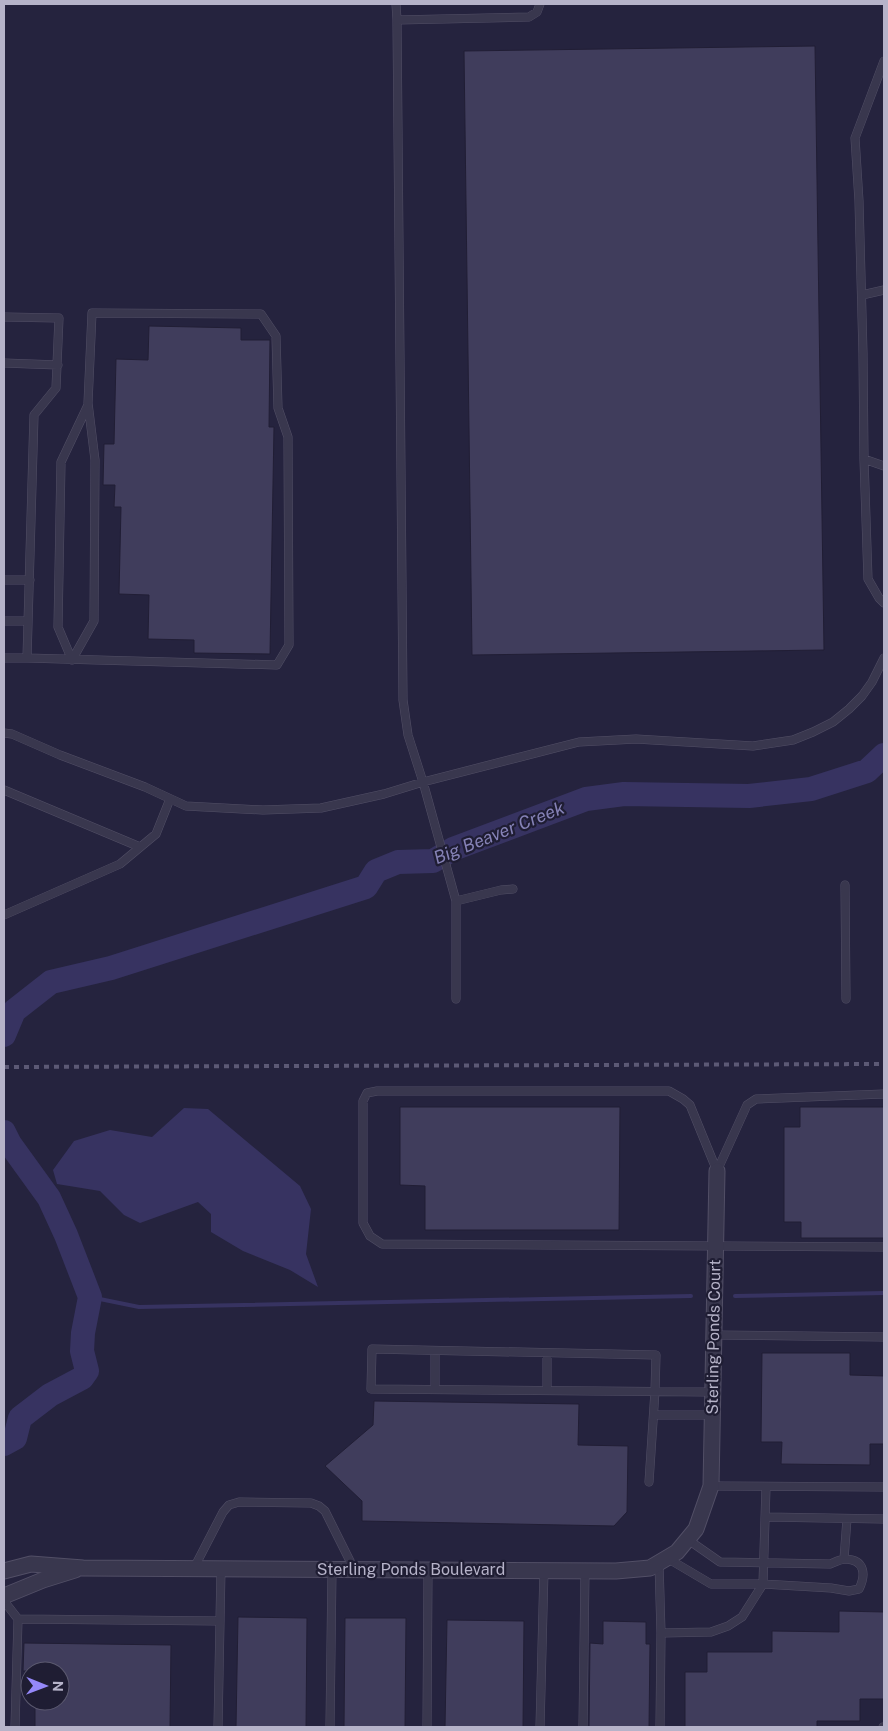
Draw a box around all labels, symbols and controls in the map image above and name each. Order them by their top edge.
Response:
water label: Big Beaver Creek [430,797,567,868]
street label: Sterling Ponds Court [703,1259,724,1415]
street label: Sterling Ponds Boulevard [317,1560,505,1579]
north arrow [20,1661,70,1711]
text: N [50,1681,66,1692]

